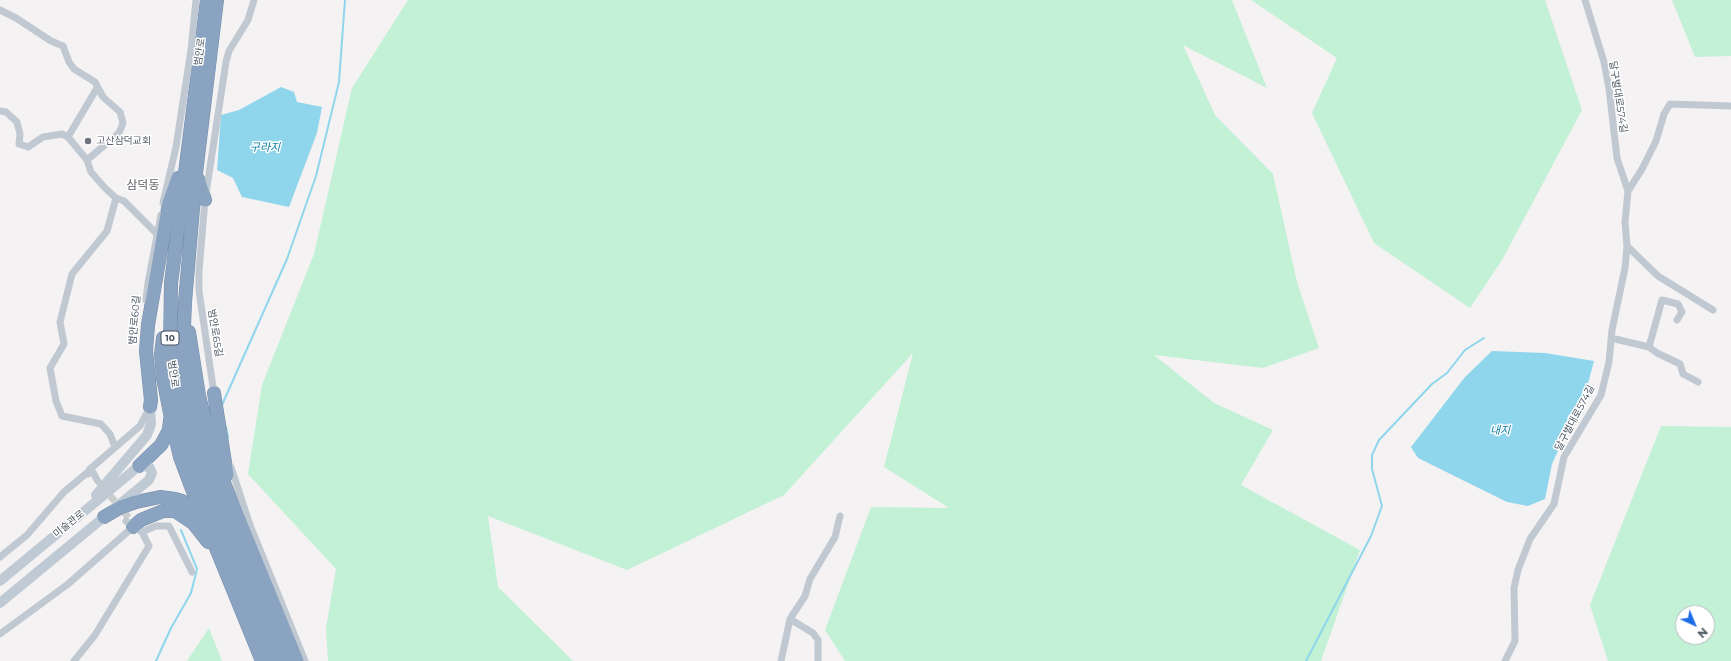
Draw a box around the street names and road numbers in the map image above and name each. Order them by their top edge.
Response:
street label: 범안로 [192,37,208,67]
street label: 달구벌대로574길 [1606,60,1630,134]
street label: 범안로60길 [127,295,143,345]
street label: 범안로65길 [205,308,225,358]
road number: 10 [161,331,179,345]
street label: 범안로 [165,359,181,389]
street label: 달구벌대로574길 [1553,383,1597,453]
street label: 미술관로 [51,508,87,540]

